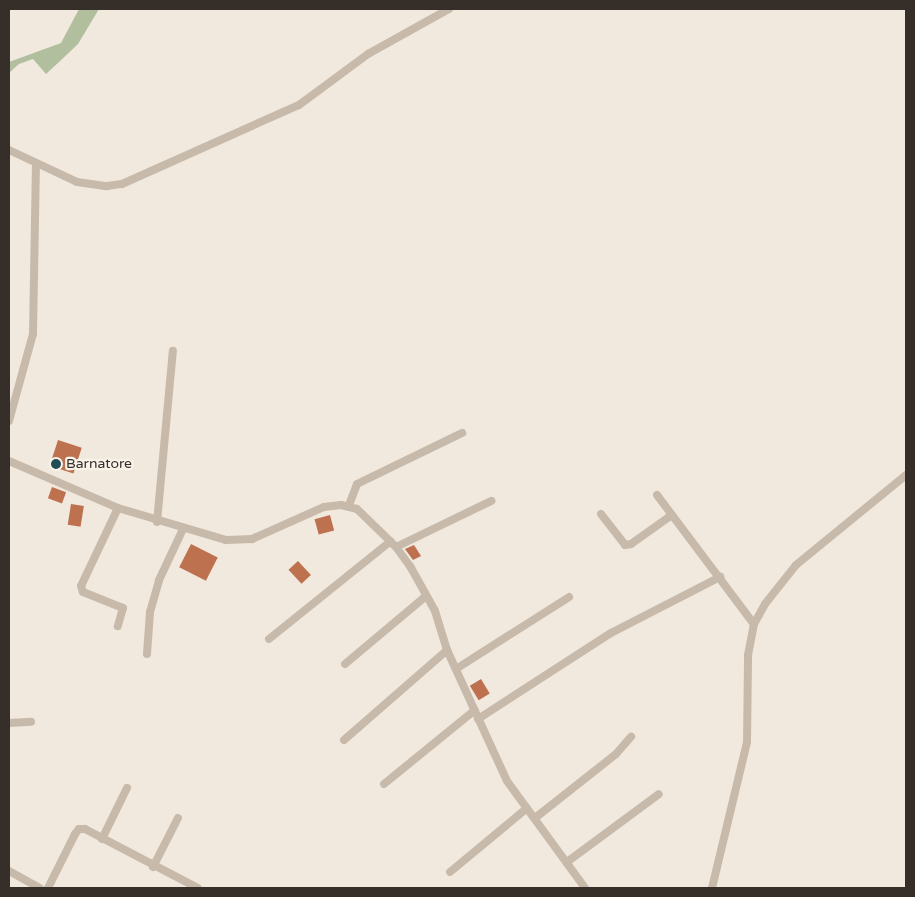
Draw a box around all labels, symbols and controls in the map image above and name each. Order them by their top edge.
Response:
place label: Barnatore [66,456,132,472]
marker: Barnatore [50,458,62,470]

